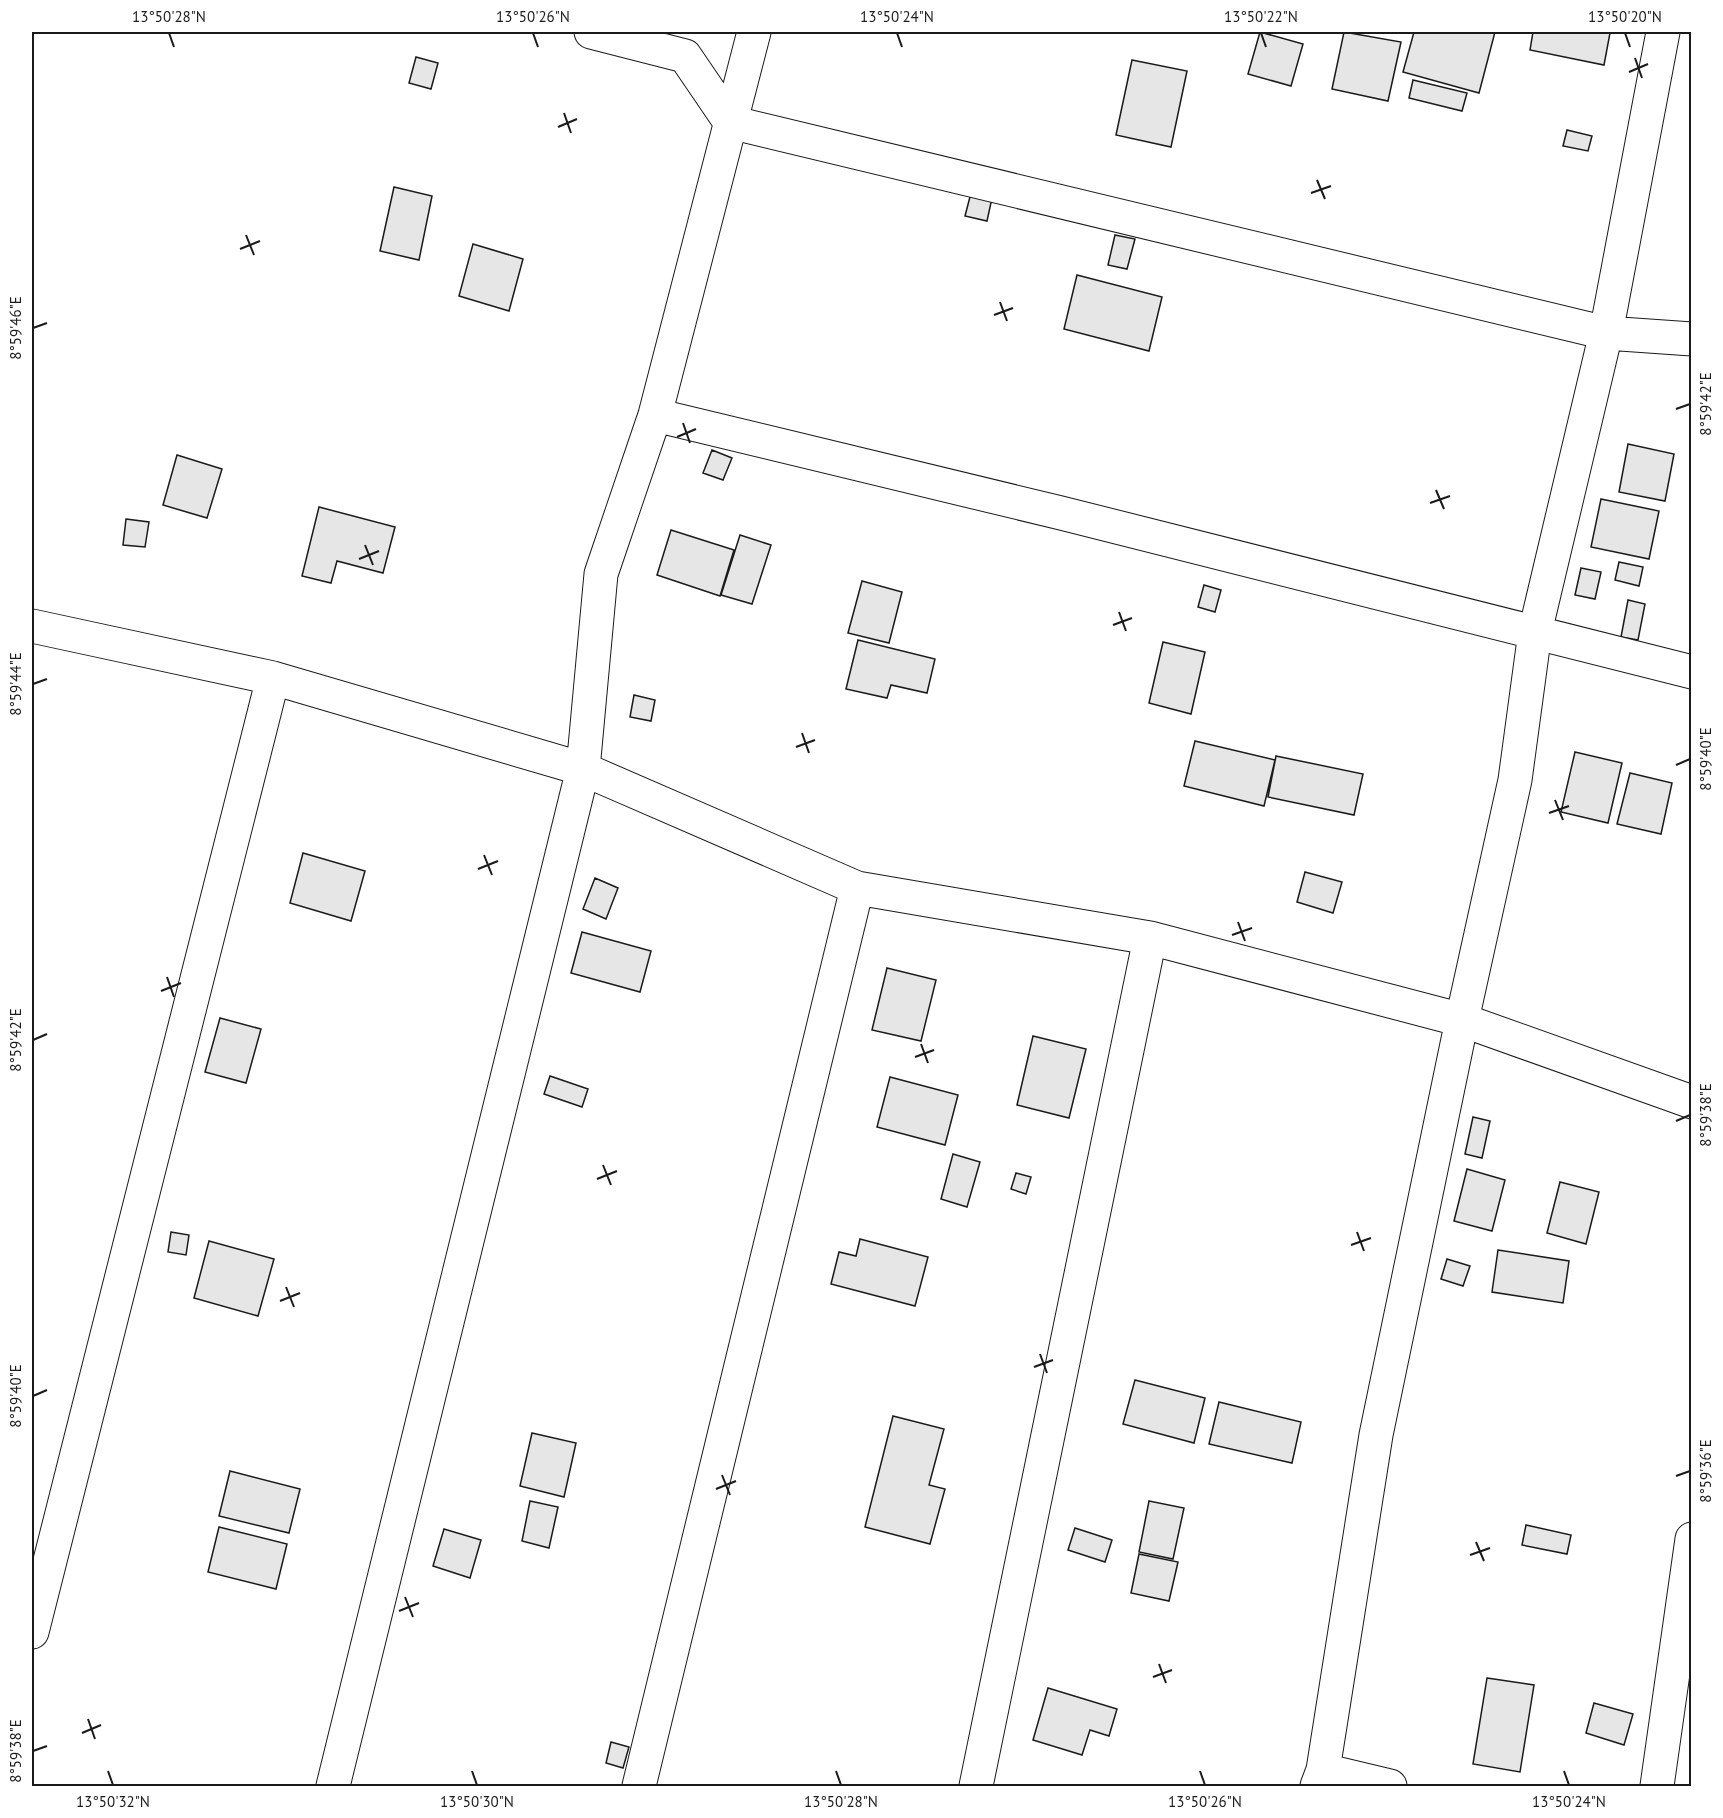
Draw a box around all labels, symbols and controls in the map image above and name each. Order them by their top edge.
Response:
text: 13°50'28"N [132,7,206,26]
text: 13°50'26"N [496,7,570,26]
text: 13°50'24"N [860,7,934,26]
text: 13°50'22"N [1224,7,1298,26]
text: 13°50'20"N [1588,7,1662,26]
text: 8°59'46"E [6,296,25,360]
text: 8°59'42"E [1696,372,1715,436]
text: 8°59'44"E [6,652,25,716]
text: 8°59'40"E [1696,727,1715,791]
text: 8°59'42"E [6,1008,25,1072]
text: 8°59'38"E [1696,1083,1715,1147]
text: 8°59'40"E [6,1364,25,1428]
text: 8°59'36"E [1696,1439,1715,1503]
text: 8°59'38"E [6,1719,25,1783]
text: 13°50'32"N [76,1792,150,1811]
text: 13°50'30"N [440,1792,514,1811]
text: 13°50'28"N [804,1792,878,1811]
text: 13°50'26"N [1168,1792,1242,1811]
text: 13°50'24"N [1532,1792,1606,1811]

